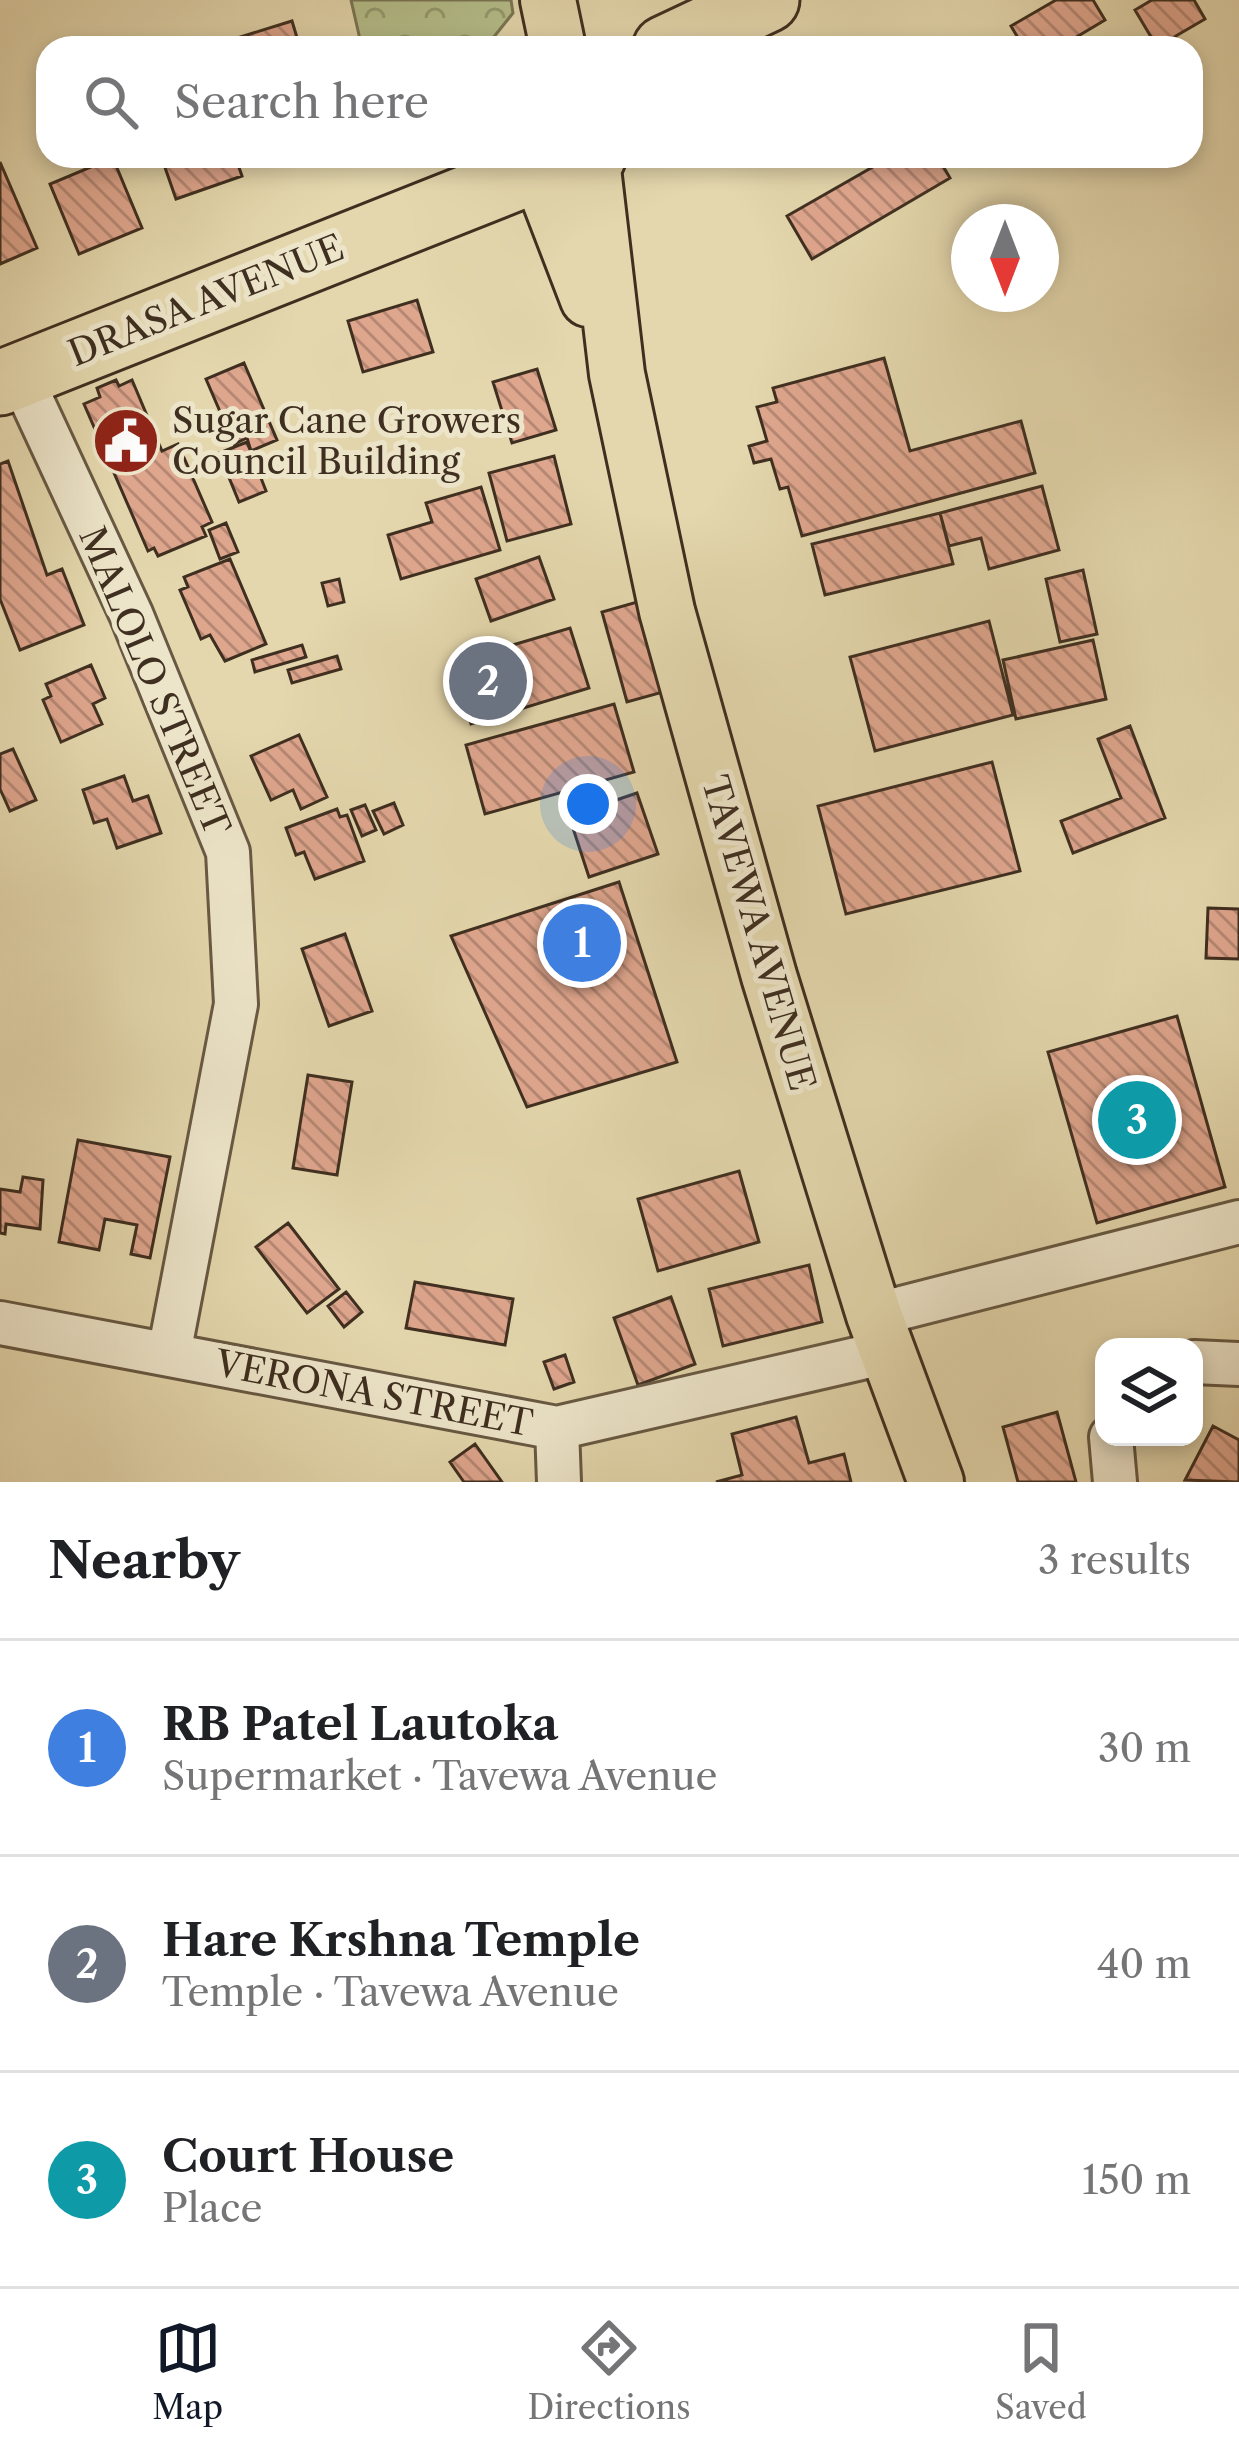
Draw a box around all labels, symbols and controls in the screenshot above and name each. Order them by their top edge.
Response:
search box [36,36,1203,168]
icon: search [78,69,144,135]
text: Search here [174,74,429,130]
north arrow [951,204,1059,312]
street label: DRASA AVENUE [62,225,350,375]
place label: Sugar Cane Growers Council Building [172,398,521,483]
public building icon: Sugar Cane Growers Council Building [91,406,161,476]
street label: MALOLO STREET [70,520,240,842]
pin: 2 [449,636,527,726]
street label: TAVEWA AVENUE [693,770,825,1096]
your location [558,774,618,834]
pin: 1 [543,898,621,988]
pin: 3 [1098,1075,1176,1165]
map controls [1095,1338,1203,1446]
button: layers [1095,1338,1203,1446]
street label: VERONA STREET [211,1340,536,1445]
text: Nearby [48,1529,240,1591]
text: 3 results [1038,1536,1191,1584]
text: RB Patel Lautoka [162,1696,558,1752]
text: 1 [78,1724,96,1772]
text: 30 m [1098,1724,1191,1772]
text: Supermarket · Tavewa Avenue [162,1752,717,1800]
text: Hare Krshna Temple [162,1912,640,1968]
text: 2 [75,1940,99,1988]
text: 40 m [1097,1940,1191,1988]
text: Temple · Tavewa Avenue [162,1968,619,2016]
text: Court House [162,2128,454,2184]
text: 3 [76,2156,98,2204]
text: 150 m [1082,2156,1191,2204]
text: Place [162,2184,262,2232]
tab: Map [152,2315,223,2428]
tab: Directions [528,2315,691,2428]
tab: Saved [995,2315,1087,2428]

